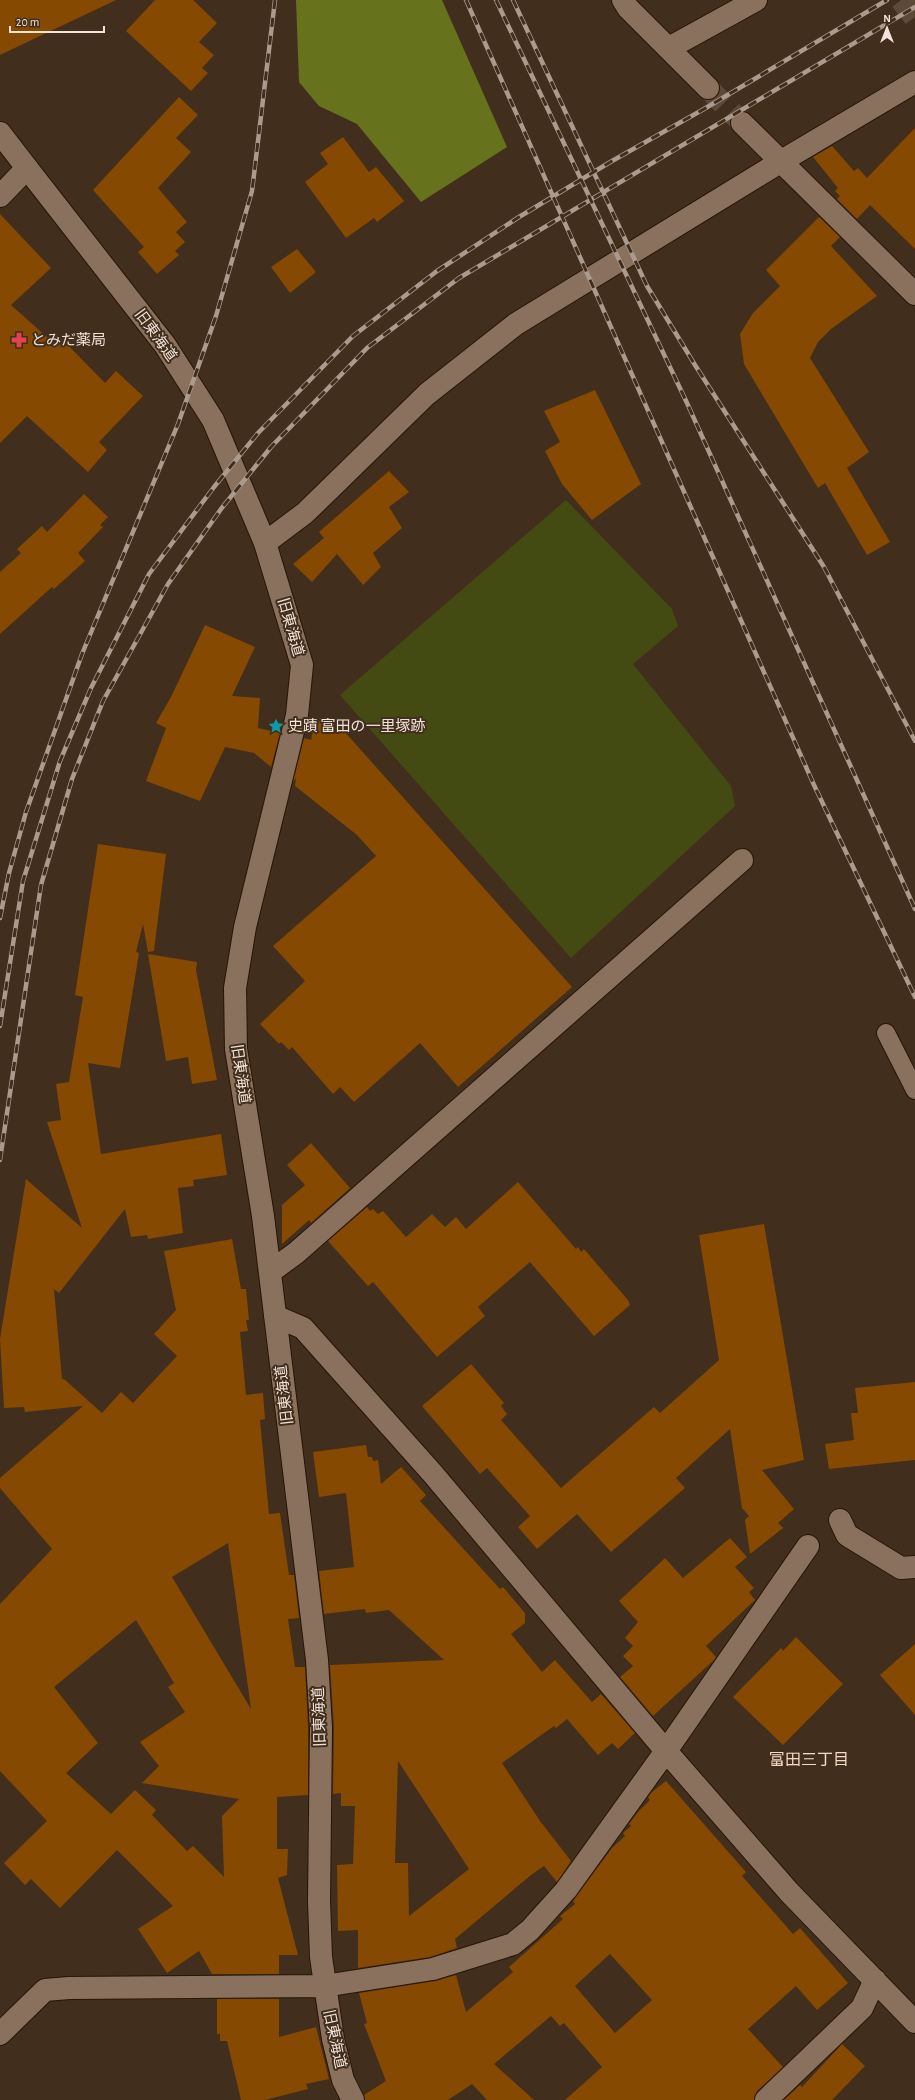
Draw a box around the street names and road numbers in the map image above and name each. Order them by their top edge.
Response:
street label: 旧東海道 [132,306,180,364]
street label: 旧東海道 [275,596,307,658]
street label: 旧東海道 [229,1043,253,1105]
street label: 旧東海道 [272,1364,296,1426]
street label: 旧東海道 [310,1687,328,1747]
street label: 旧東海道 [321,2008,349,2070]

